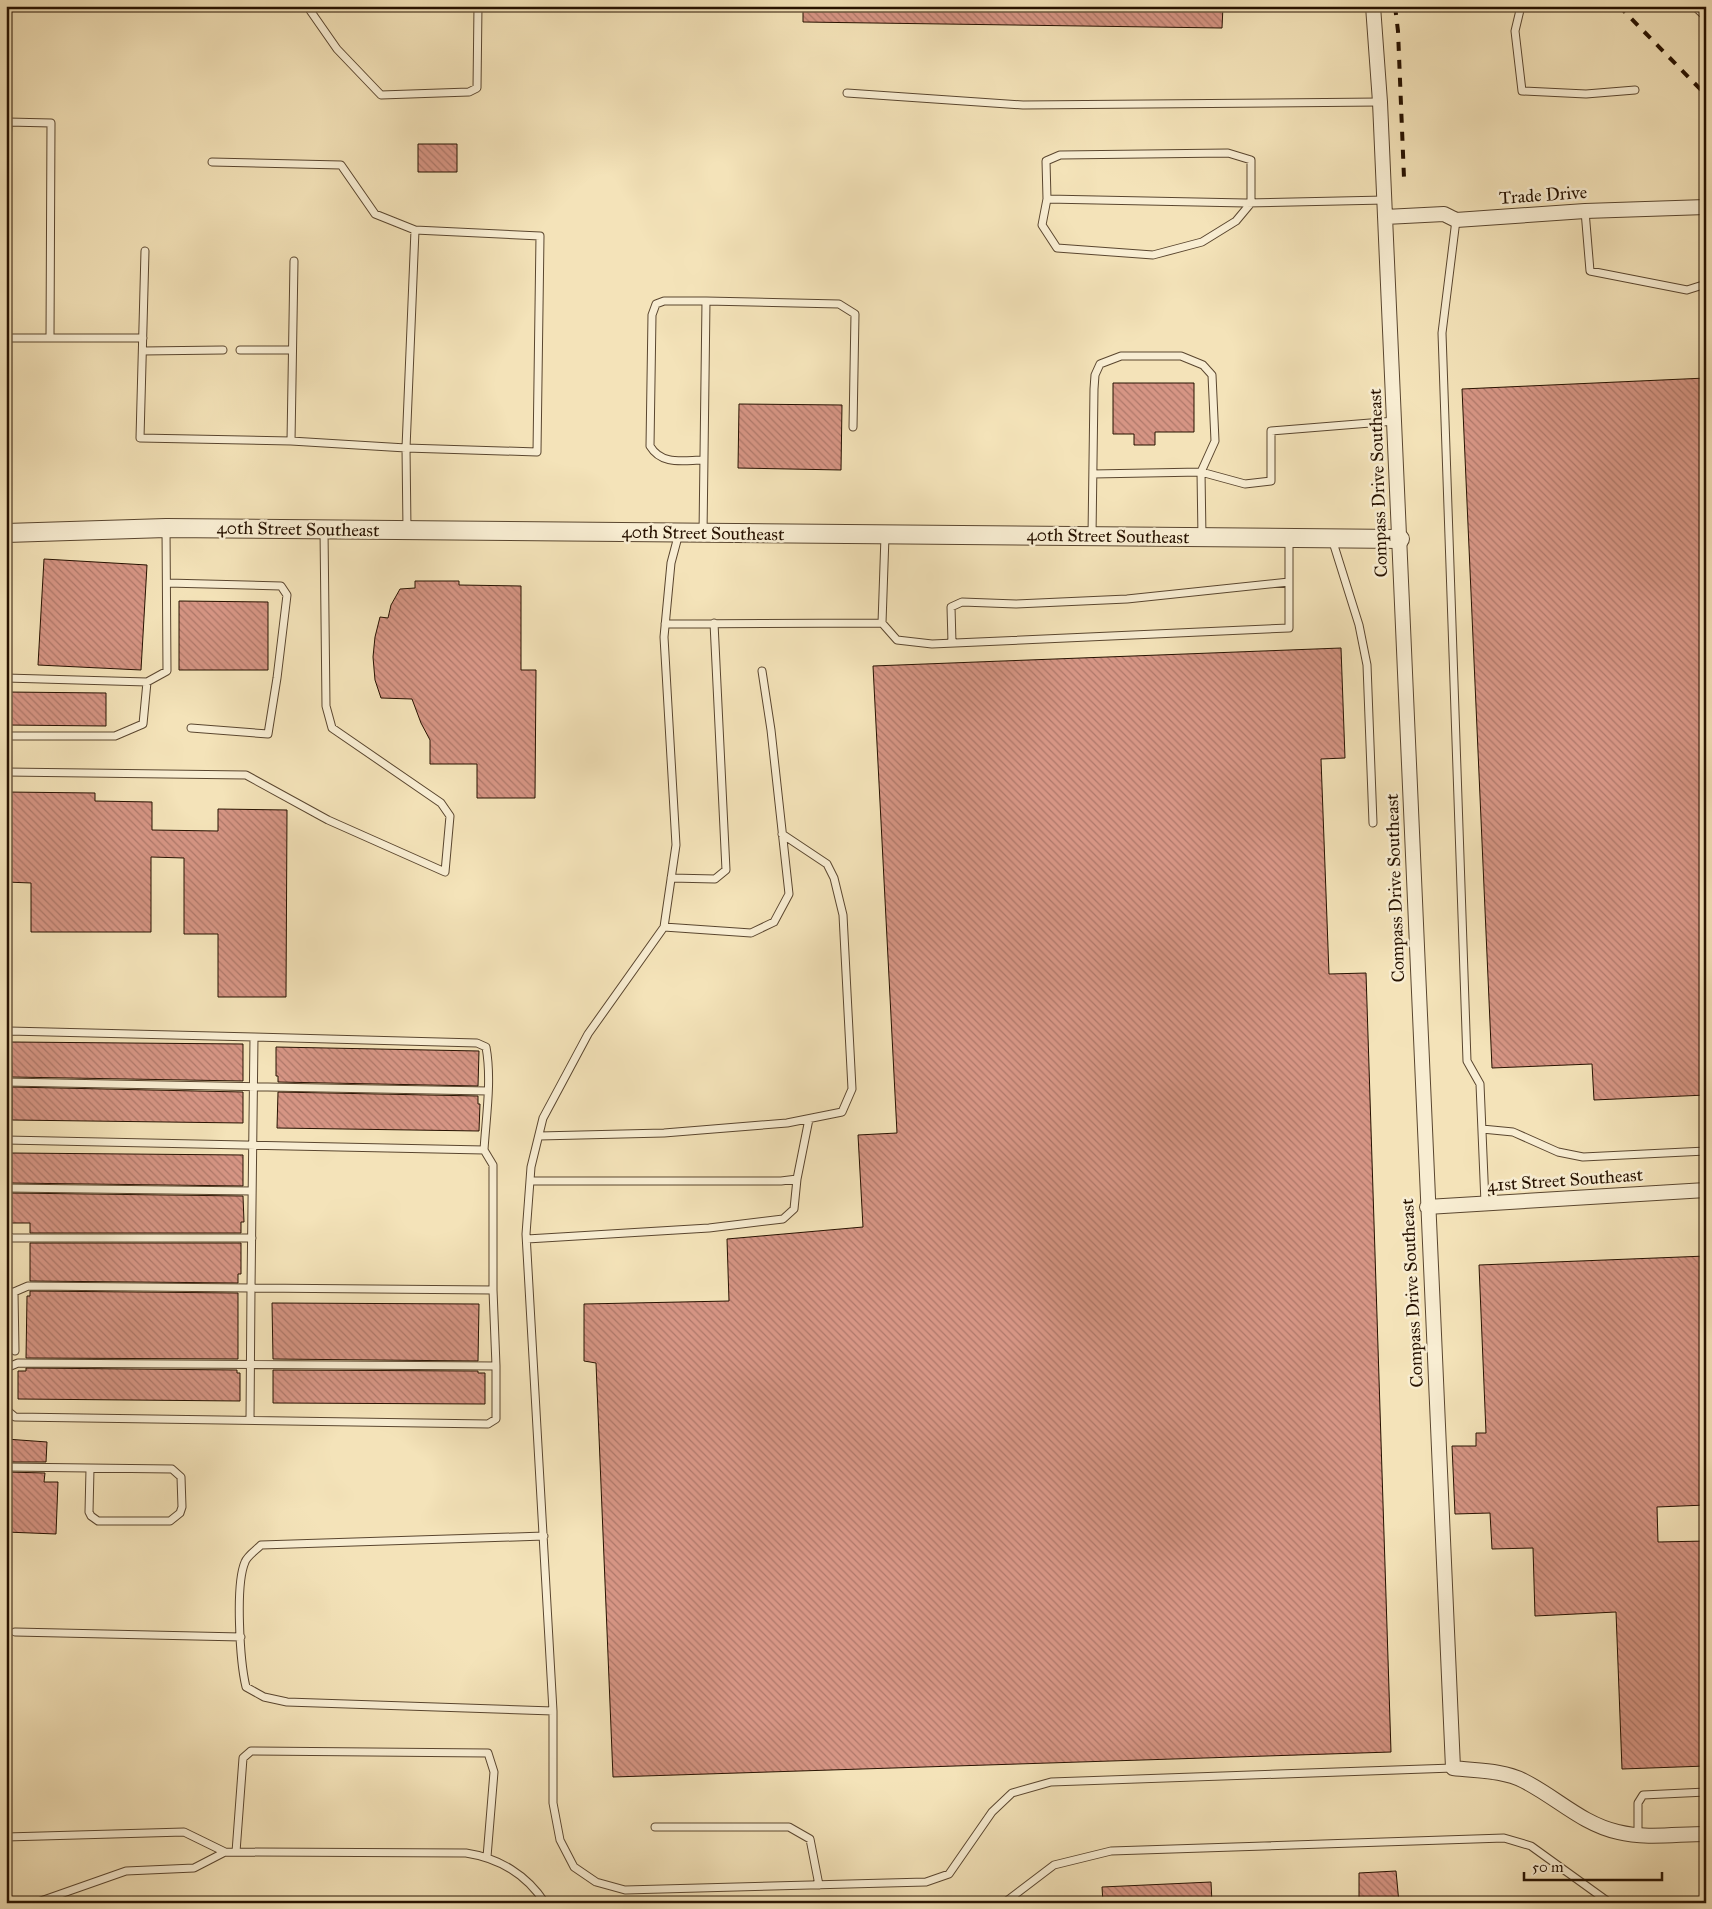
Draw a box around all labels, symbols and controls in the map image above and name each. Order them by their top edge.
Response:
street label: Trade Drive [1498,181,1588,209]
street label: Compass Drive Southeast [1364,387,1392,578]
street label: 40th Street Southeast [216,517,380,541]
street label: 40th Street Southeast [621,521,785,545]
street label: 40th Street Southeast [1026,524,1190,548]
street label: Compass Drive Southeast [1381,792,1409,983]
street label: 41st Street Southeast [1486,1164,1644,1196]
street label: Compass Drive Southeast [1396,1197,1428,1388]
scale bar [1524,1849,1662,1881]
text: 50 m [1532,1858,1564,1876]

